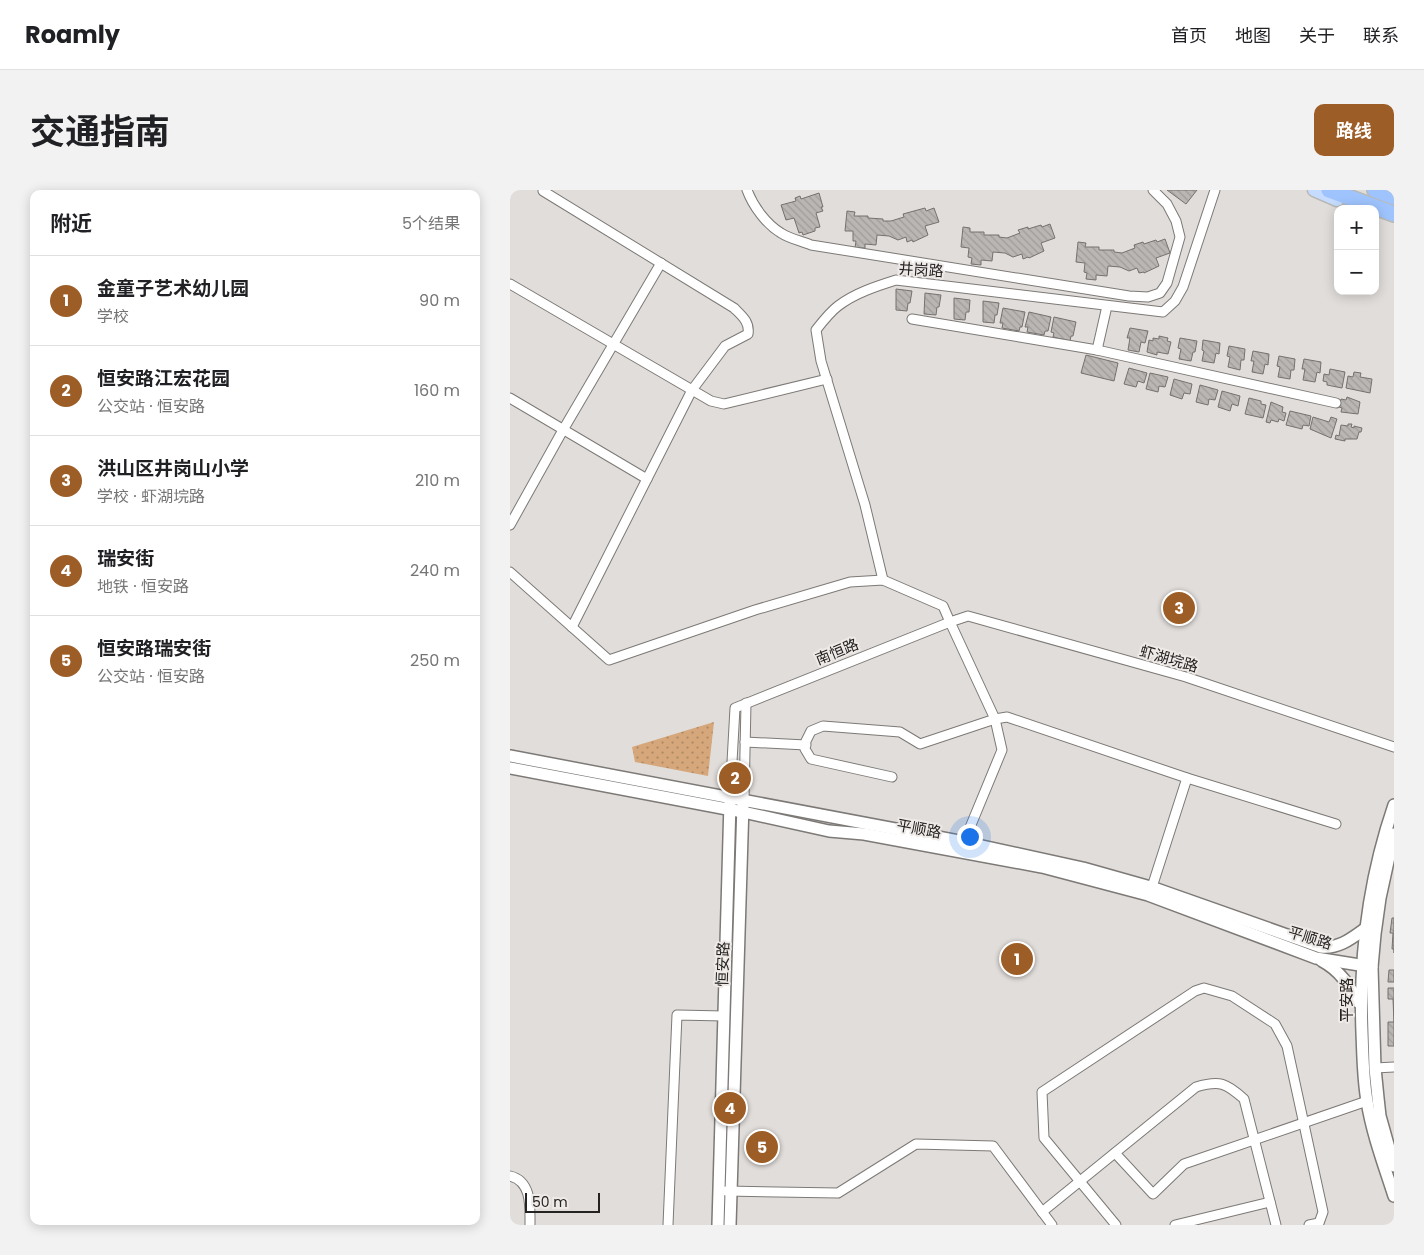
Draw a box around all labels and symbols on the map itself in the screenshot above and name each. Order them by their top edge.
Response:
street label: 井岗路 [898,257,944,282]
pin: 3 [1163,589,1195,627]
street label: 南恒路 [812,633,862,670]
street label: 虾湖垸路 [1137,640,1201,677]
pin: 2 [719,759,751,797]
street label: 平顺路 [895,814,943,843]
your location [957,824,983,850]
street label: 平顺路 [1286,921,1335,954]
pin: 1 [1001,940,1033,978]
street label: 恒安路 [711,941,734,987]
street label: 平安路 [1336,977,1357,1023]
pin: 4 [714,1089,746,1127]
pin: 5 [746,1128,778,1166]
scale bar [525,1190,600,1213]

